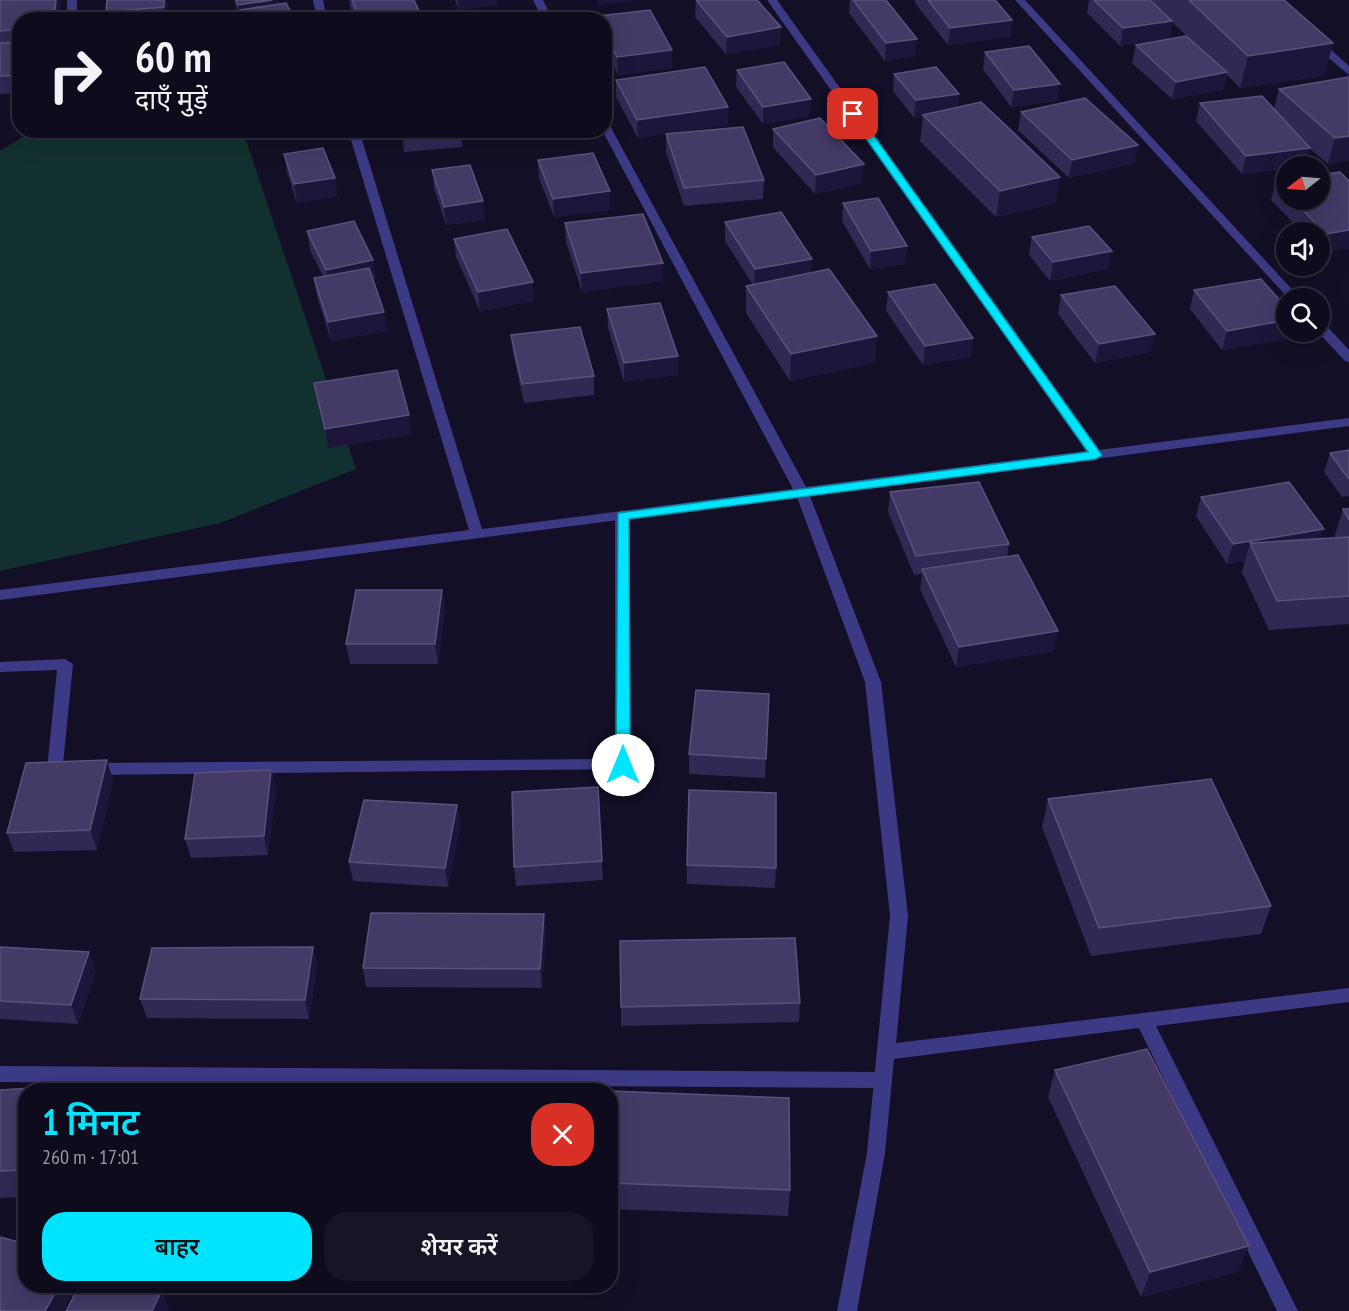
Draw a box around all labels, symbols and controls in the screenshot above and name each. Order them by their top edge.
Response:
text: 60 m [135,29,212,84]
icon: right [36,36,114,114]
text: दाएँ मुड़ें [135,82,208,116]
pin [827,88,878,139]
icon: arrive [836,97,869,130]
north arrow [1276,156,1330,210]
map controls [1276,156,1330,342]
button: sound [1276,222,1330,276]
button: search [1276,288,1330,342]
position arrow [591,733,655,797]
text: 1 मिनट [42,1098,140,1145]
button: close [531,1103,594,1166]
text: 260 m · 17:01 [42,1144,139,1170]
button: बाहर [42,1212,312,1281]
button: शेयर करें [324,1212,594,1281]

